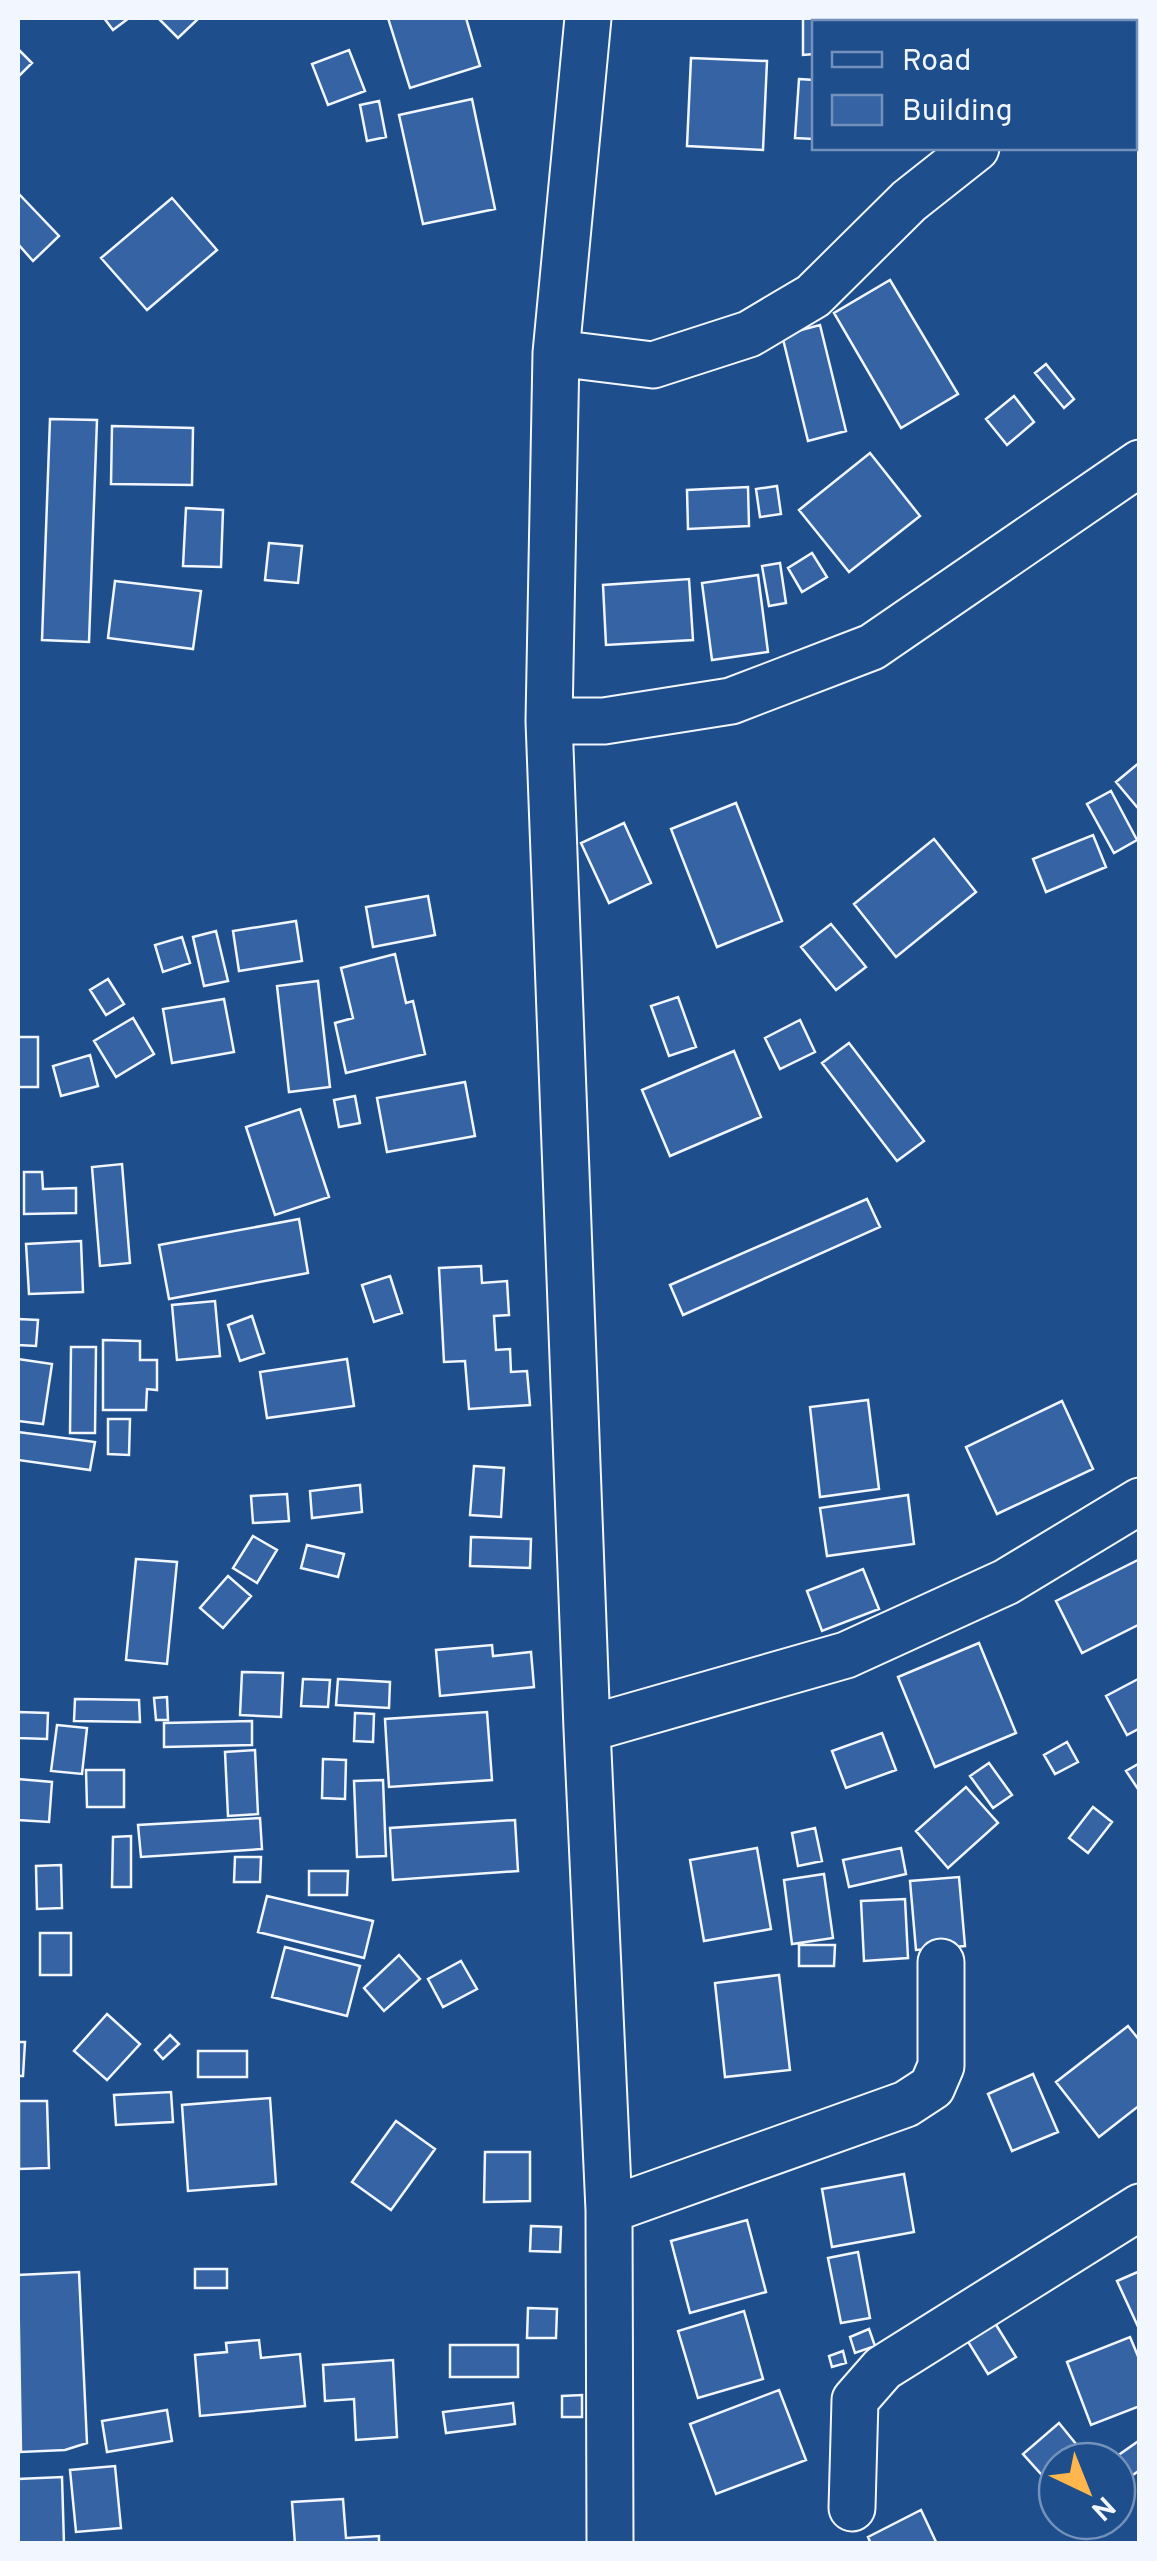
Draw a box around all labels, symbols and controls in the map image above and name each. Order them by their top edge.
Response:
legend [812,20,1137,150]
text: Road [902,44,971,81]
text: Building [902,94,1013,131]
north arrow [1037,2441,1137,2541]
text: N [1082,2487,1122,2527]

